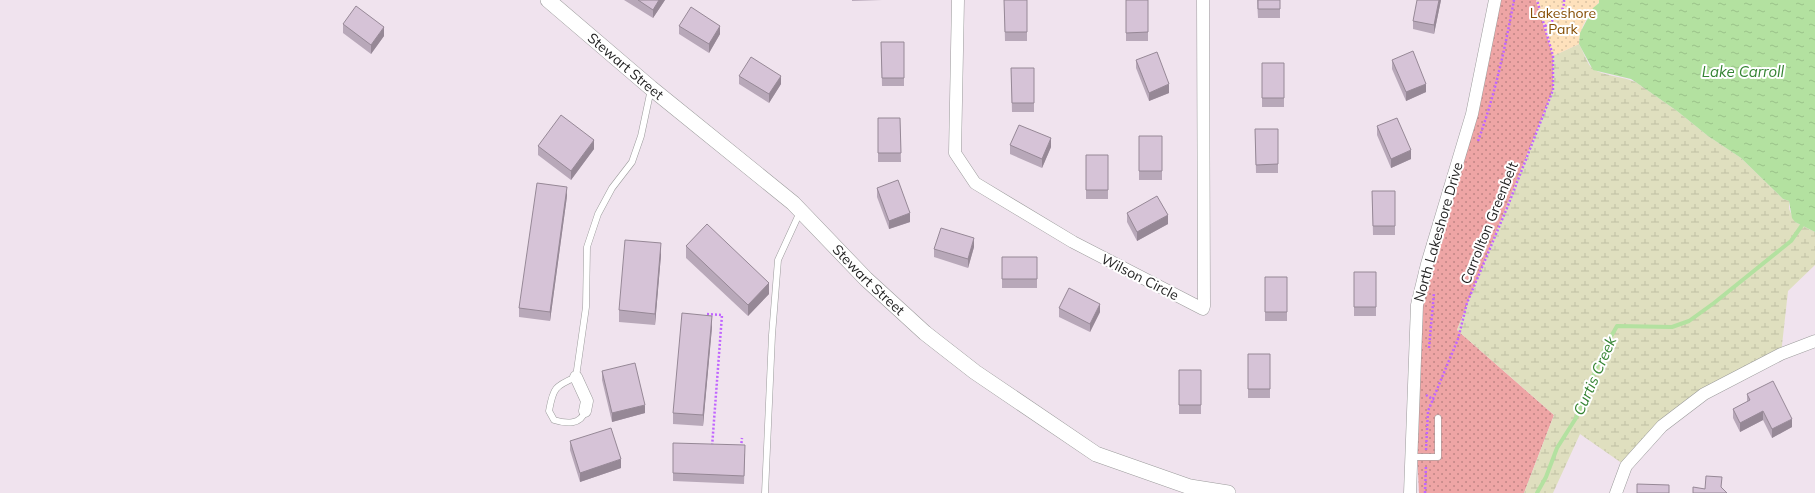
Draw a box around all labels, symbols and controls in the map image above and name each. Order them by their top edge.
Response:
park label: Lakeshore Park [1530,4,1596,38]
street label: Stewart Street [584,29,667,104]
water label: Lake Carroll [1702,62,1785,81]
street label: Carrollton Greenbelt [1456,159,1522,287]
street label: North Lakeshore Drive [1409,160,1467,304]
street label: Stewart Street [829,241,909,319]
street label: Wilson Circle [1098,250,1182,304]
water label: Curtis Creek [1569,332,1621,418]

